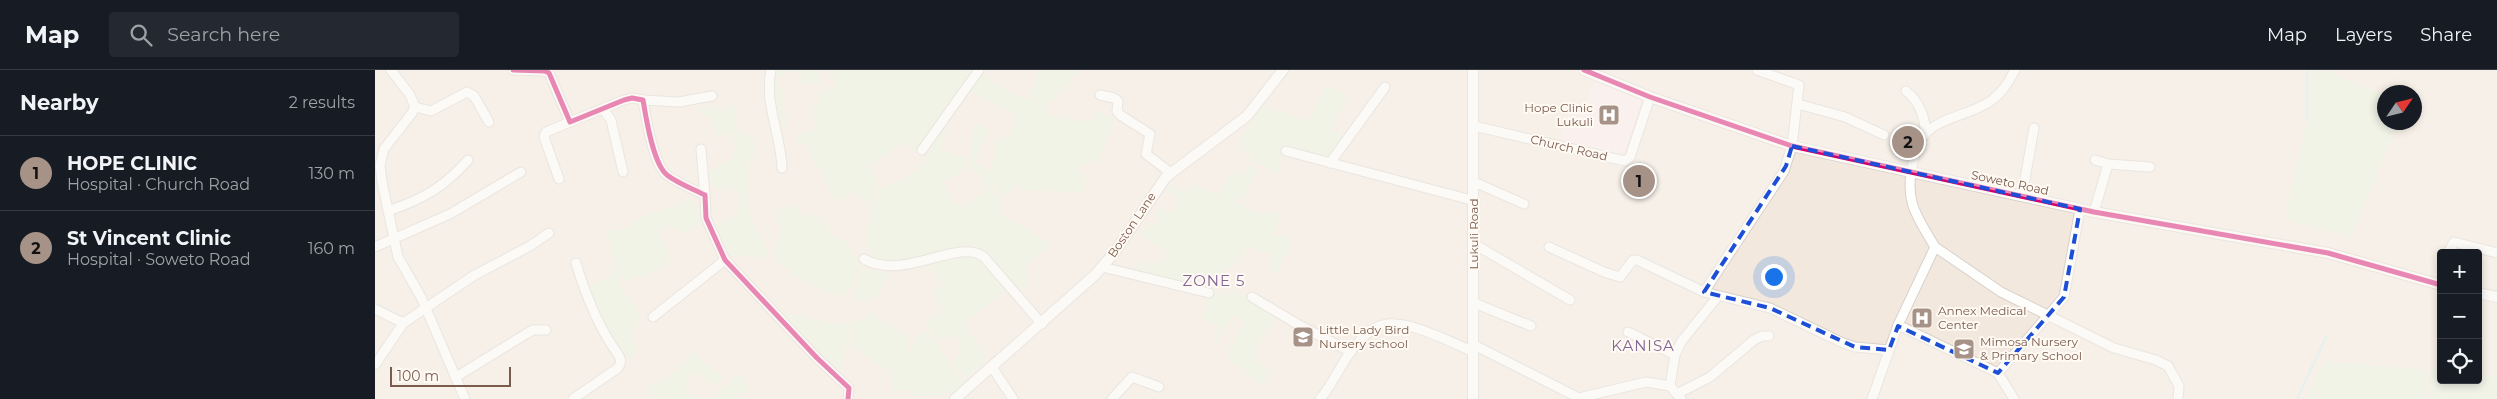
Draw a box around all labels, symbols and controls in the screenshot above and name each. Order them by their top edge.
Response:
search box [109,12,459,57]
text: Map [25,20,79,49]
icon: search [127,21,155,49]
text: Search here [167,23,280,46]
text: Map [2267,24,2307,46]
text: Layers [2335,24,2392,46]
text: Share [2420,24,2472,46]
north arrow [2377,85,2422,130]
text: Nearby [20,90,99,115]
text: 2 results [289,93,355,112]
place label: Hope Clinic Lukuli [1524,100,1593,129]
hospital icon: Hope Clinic Lukuli [1597,103,1621,127]
pin: 2 [1892,123,1924,161]
street label: Church Road [1529,131,1609,164]
text: HOPE CLINIC [67,152,197,175]
pin: 1 [1623,162,1655,200]
text: 1 [33,164,39,183]
text: 130 m [308,164,355,183]
street label: Soweto Road [1970,167,2050,198]
text: Hospital · Church Road [67,175,250,194]
street label: Boston Lane [1104,189,1159,260]
street label: Lukuli Road [1466,198,1481,270]
text: St Vincent Clinic [67,227,231,250]
text: 2 [31,239,41,258]
text: 160 m [308,239,355,258]
map controls [2437,249,2482,384]
button: + [2437,249,2482,294]
text: Hospital · Soweto Road [67,250,251,269]
your location [1761,264,1787,290]
district label: ZONE 5 [1183,271,1245,290]
button: − [2437,294,2482,339]
place label: Annex Medical Center [1938,303,2027,332]
hospital icon: Annex Medical Center [1910,306,1934,330]
place label: Little Lady Bird Nursery school [1319,322,1409,351]
school or university icon: Little Lady Bird Nursery school [1291,325,1315,349]
place label: Mimosa Nursery & Primary School [1980,334,2082,363]
district label: KANISA [1611,336,1675,355]
school or university icon: Mimosa Nursery & Primary School [1952,337,1976,361]
button: locate [2437,339,2482,384]
scale bar [390,364,511,387]
text: 100 m [397,367,439,385]

